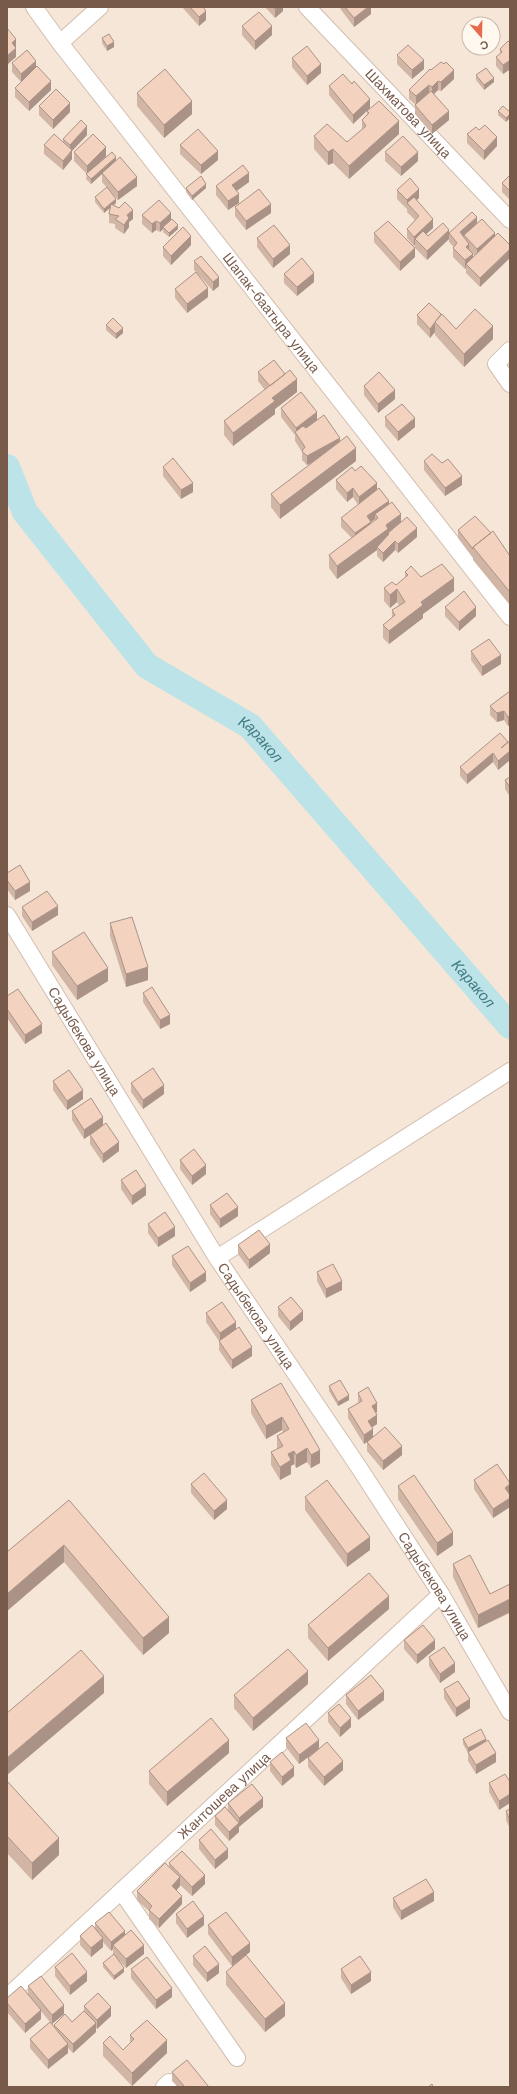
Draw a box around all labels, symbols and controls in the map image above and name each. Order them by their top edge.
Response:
north arrow [461,16,501,56]
text: С [478,37,490,52]
street label: Шахматова улица [362,65,455,162]
street label: Шапак-баатыра улица [220,250,323,376]
water label: Каракол [235,712,287,767]
water label: Каракол [448,956,499,1012]
street label: Садыбекова улица [45,984,124,1099]
street label: Садыбекова улица [215,1260,298,1372]
street label: Садыбекова улица [395,1529,474,1643]
street label: Жантошева улица [174,1749,274,1842]

